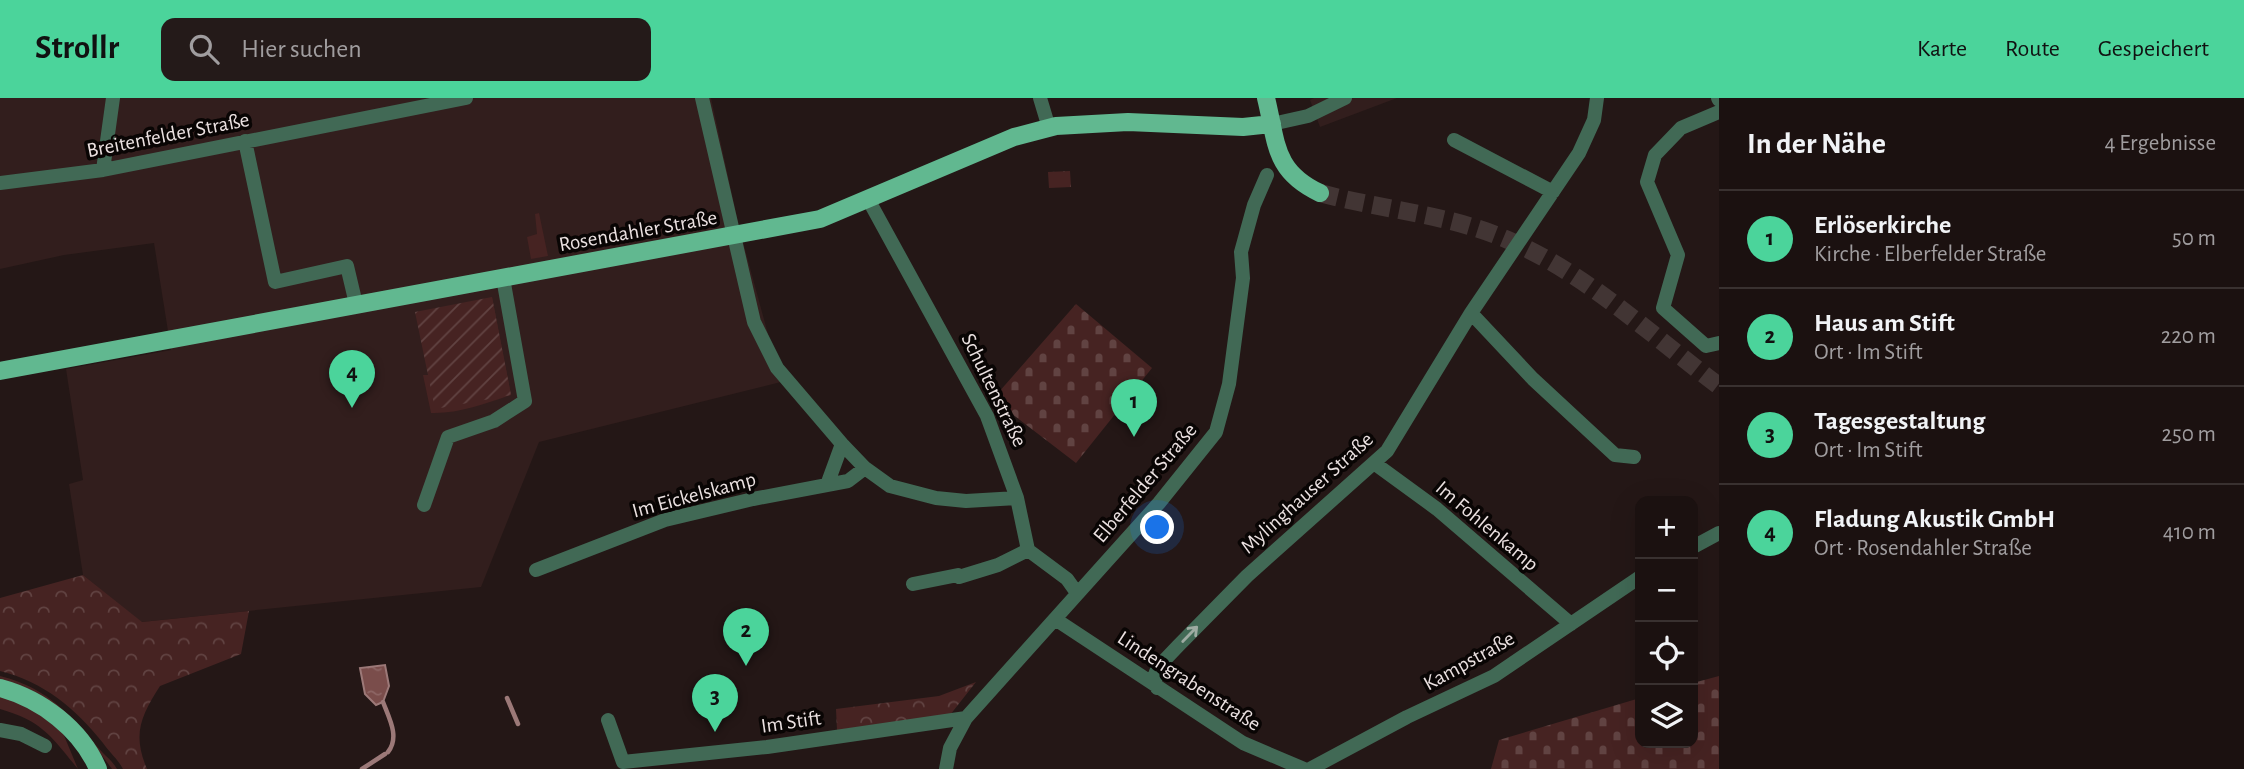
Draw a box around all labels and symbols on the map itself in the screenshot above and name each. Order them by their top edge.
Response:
street label: Breitenfelder Straße [85,109,251,161]
street label: Rosendahler Straße [557,207,719,255]
street label: Schultenstraße [958,330,1030,450]
pin: 4 [329,350,375,408]
pin: 1 [1111,379,1157,437]
street label: Elberfelder Straße [1089,419,1201,547]
street label: Mylinghauser Straße [1237,428,1377,558]
street label: Im Eickelskamp [630,468,758,522]
street label: Im Fohlenkamp [1432,477,1542,575]
your location [1140,510,1174,544]
pin: 2 [723,608,769,666]
one-way arrow [1182,625,1199,642]
street label: Lindengrabenstraße [1114,627,1264,735]
street label: Kampstraße [1420,627,1518,695]
pin: 3 [692,674,738,732]
street label: Im Stift [760,707,823,737]

